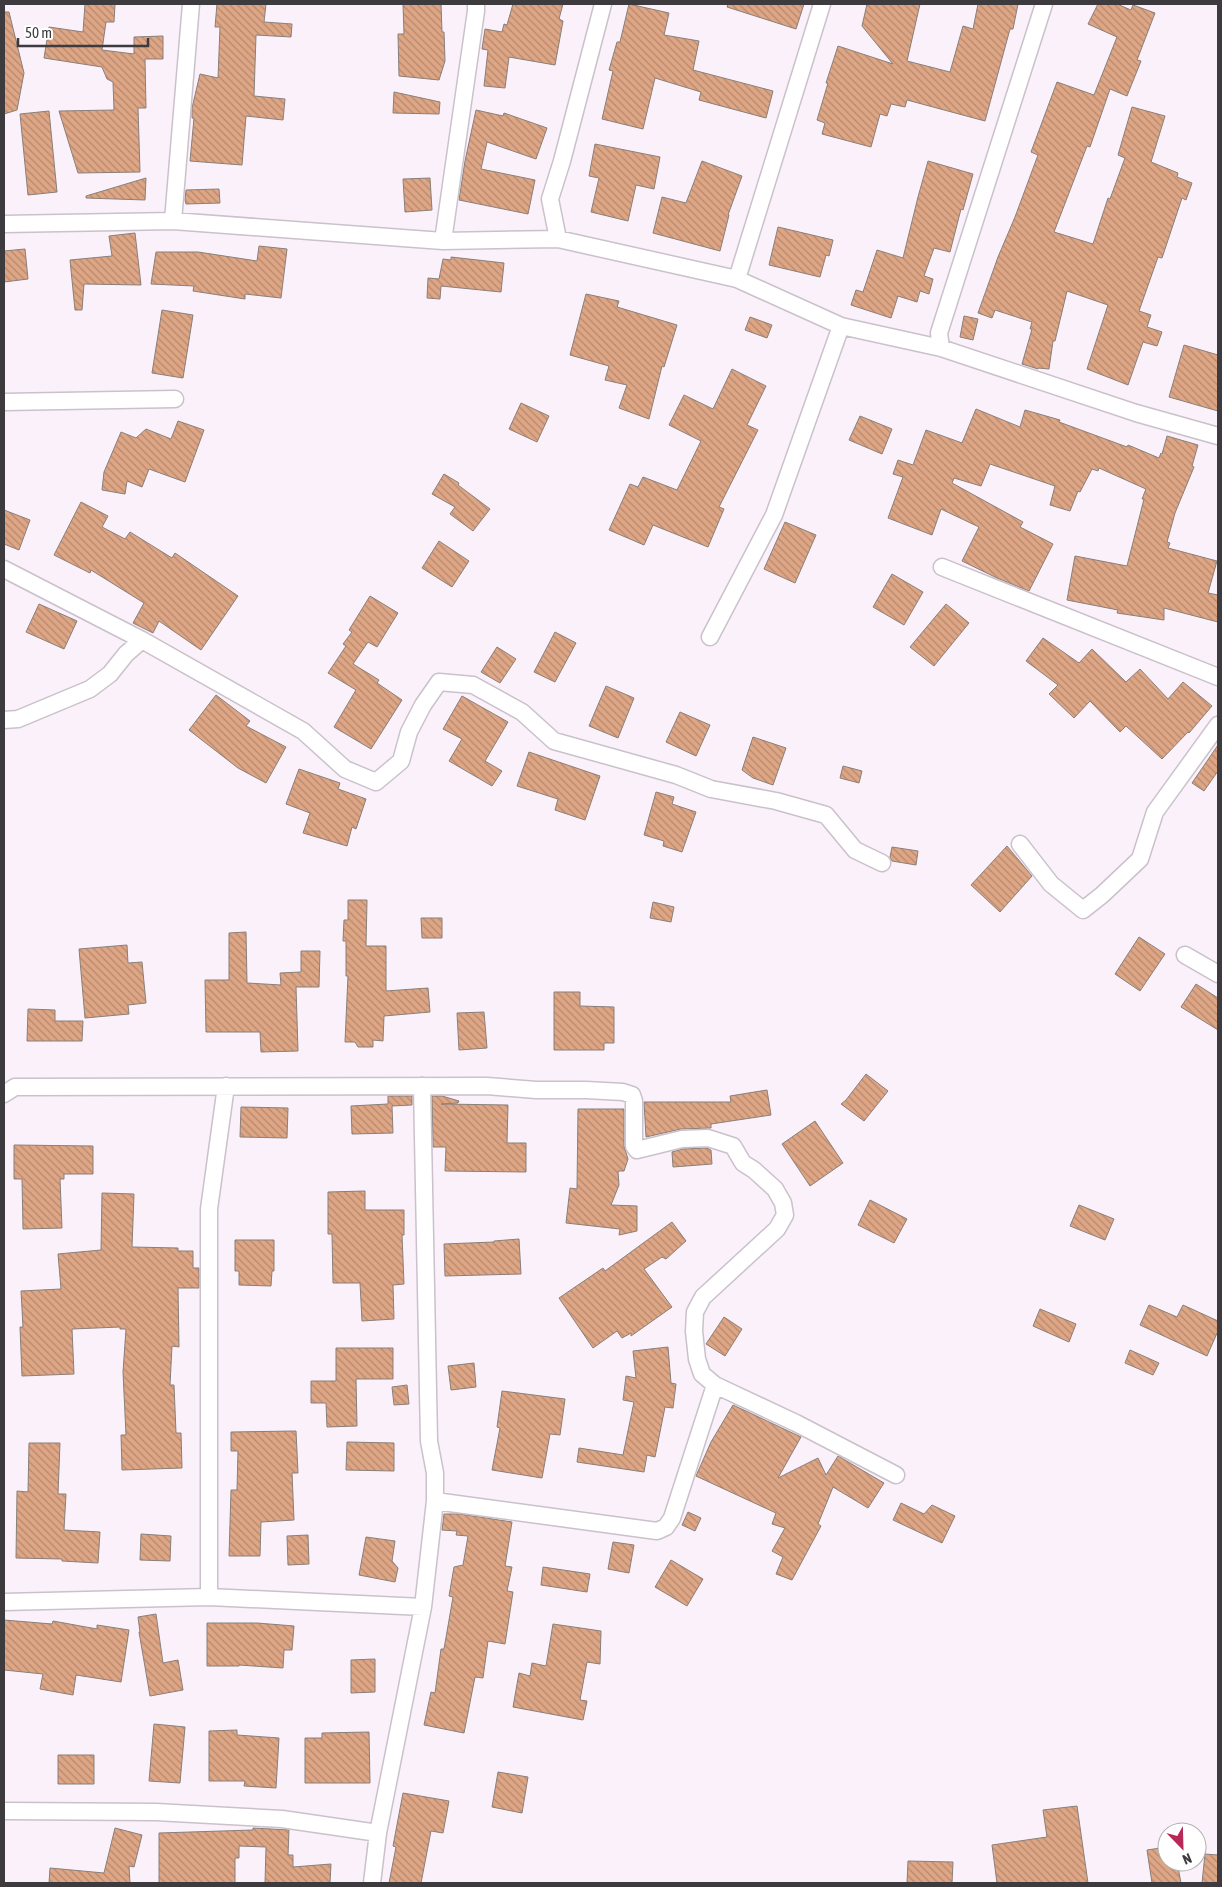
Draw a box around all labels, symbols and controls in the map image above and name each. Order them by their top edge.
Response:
scale bar [18,15,148,47]
text: 50 m [25,24,52,41]
north arrow [1157,1822,1207,1872]
text: N [1180,1850,1194,1868]

